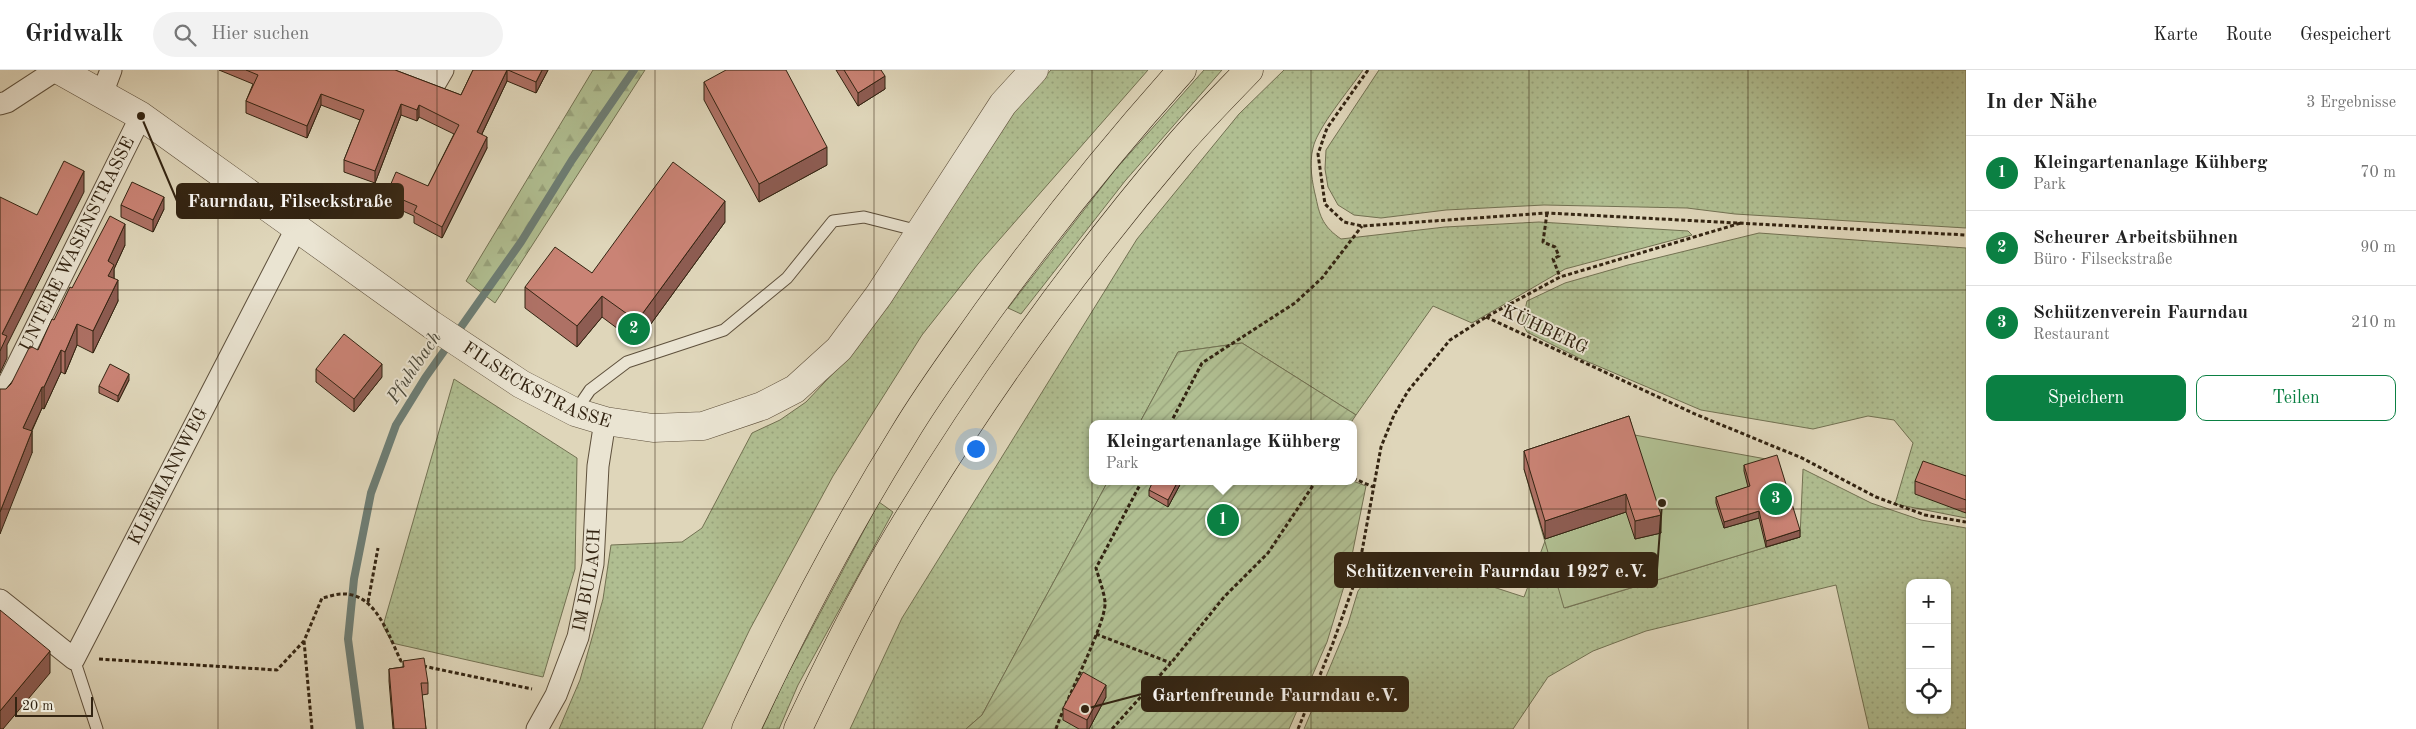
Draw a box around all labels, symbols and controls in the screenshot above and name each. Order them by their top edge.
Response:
search box [153,12,503,57]
icon: search [171,21,199,49]
text: Gridwalk [25,23,123,47]
text: Hier suchen [211,25,309,44]
text: Karte [2153,26,2198,44]
text: Route [2226,26,2272,44]
text: Gespeichert [2300,26,2391,44]
text: In der Nähe [1986,92,2097,113]
text: 3 Ergebnisse [2306,95,2396,111]
street label: UNTERE WASENSTRASSE [17,134,138,354]
text: Kleingartenanlage Kühberg [2033,154,2268,173]
text: 1 [1997,165,2007,181]
text: 70 m [2360,165,2396,181]
text: Park [2033,177,2066,193]
callout: Faurndau, Filseckstraße [177,184,403,218]
text: Faurndau, Filseckstraße [187,193,393,212]
text: Scheurer Arbeitsbühnen [2033,229,2238,248]
text: 2 [1997,240,2007,256]
text: 90 m [2360,240,2396,256]
text: Büro · Filseckstraße [2033,252,2172,268]
street label: KÜHBERG [1499,299,1592,358]
text: Schützenverein Faurndau [2033,304,2248,323]
pin: 2 [618,310,650,348]
text: 3 [1997,315,2007,331]
text: 210 m [2351,315,2396,331]
text: Restaurant [2033,327,2110,343]
water label: Pfuhlbach [384,329,446,408]
street label: FILSECKSTRASSE [459,339,613,431]
button: Speichern [1986,375,2186,421]
button: Teilen [2196,375,2396,421]
street label: KLEEMANNWEG [125,405,211,548]
popup [1089,420,1357,485]
text: Kleingartenanlage Kühberg [1106,433,1340,452]
your location [963,436,989,462]
text: Park [1106,456,1139,472]
pin: 3 [1760,480,1792,518]
pin: 1 [1207,501,1239,539]
street label: IM BULACH [570,528,604,633]
callout: Schützenverein Faurndau 1927 e.V. [1335,553,1657,587]
text: Schützenverein Faurndau 1927 e.V. [1345,563,1647,582]
map controls [1906,579,1951,714]
button: + [1906,579,1951,624]
button: − [1906,624,1951,669]
button: locate [1906,669,1951,714]
callout: Gartenfreunde Faurndau e.V. [1142,677,1408,711]
text: Gartenfreunde Faurndau e.V. [1152,687,1398,706]
scale bar [15,694,92,717]
text: 20 m [22,699,53,713]

